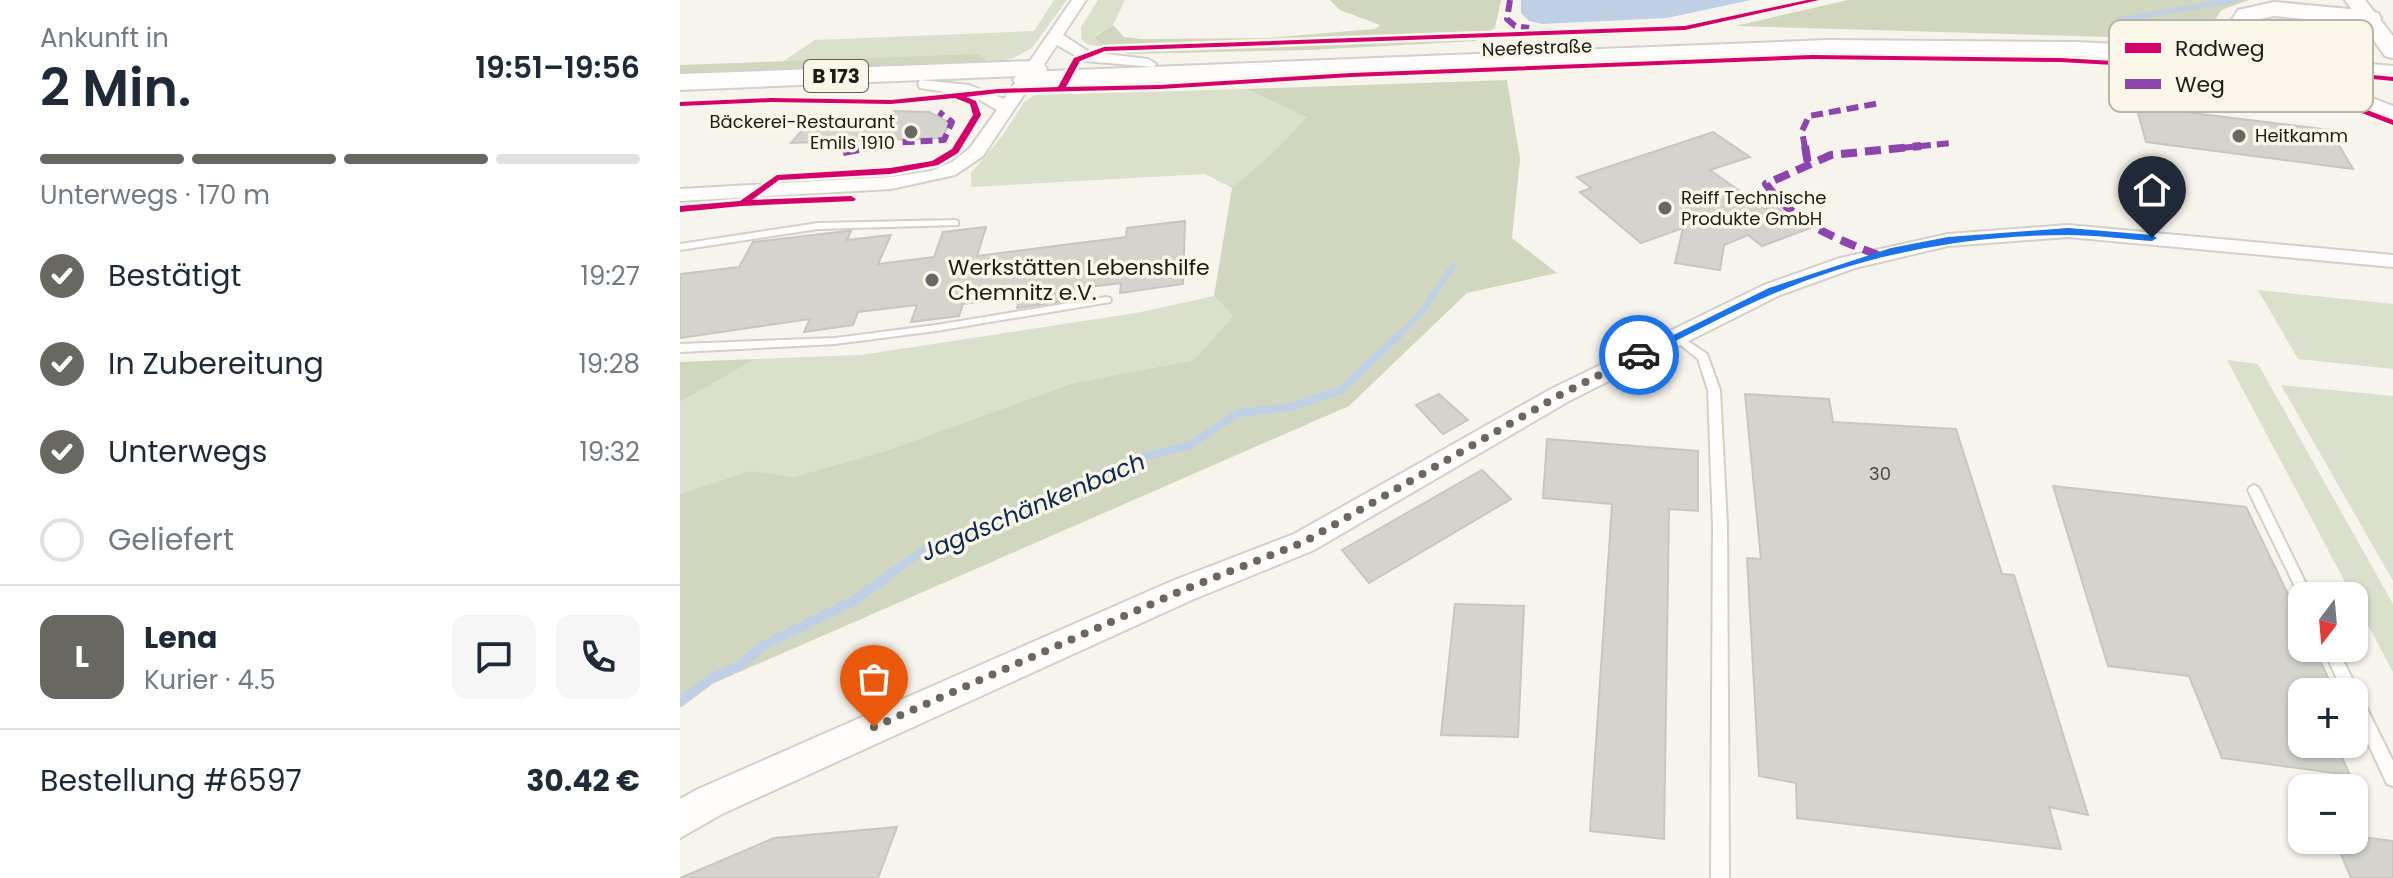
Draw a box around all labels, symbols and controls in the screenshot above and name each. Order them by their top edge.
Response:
text: Ankunft in [40,20,169,56]
legend [2109,20,2373,112]
street label: Neefestraße [1481,33,1593,62]
text: Radweg [2175,33,2265,64]
text: 19:51–19:56 [475,46,640,89]
text: 2 Min. [40,51,191,124]
road number: B 173 [804,60,868,92]
text: Weg [2175,69,2225,100]
place label: Bäckerei-Restaurant Emils 1910 [710,109,895,155]
marker: Bäckerei-Restaurant Emils 1910 [902,123,920,141]
place label: Heitkamm [2255,123,2348,148]
marker: Heitkamm [2230,127,2248,145]
pin [2118,156,2186,238]
icon: home [2130,168,2174,212]
text: Unterwegs · 170 m [40,177,270,213]
place label: Reiff Technische Produkte GmbH [1681,185,1826,231]
marker: Reiff Technische Produkte GmbH [1656,199,1674,217]
place label: Werkstätten Lebenshilfe Chemnitz e.V. [948,252,1210,308]
icon: check [40,254,84,298]
text: Bestätigt [108,254,241,297]
text: 19:27 [581,258,640,294]
marker: Werkstätten Lebenshilfe Chemnitz e.V. [923,271,941,289]
courier [1599,315,1679,395]
icon: car [1617,333,1661,377]
icon: check [40,342,84,386]
text: In Zubereitung [108,342,324,385]
text: 19:28 [578,346,640,382]
icon: check [40,430,84,474]
text: Unterwegs [108,430,267,473]
text: 19:32 [579,434,640,470]
water label: Jagdschänkenbach [916,444,1150,569]
house number: 30 [1869,461,1891,486]
text: Geliefert [108,518,234,561]
north arrow [2288,582,2368,662]
map controls [2288,582,2368,854]
button: chat [452,615,536,699]
button: phone [556,615,640,699]
text: Lena [144,616,217,659]
text: L [75,635,89,678]
pin [840,645,908,727]
icon: bag [852,657,896,701]
text: Kurier · 4.5 [144,662,276,698]
button: + [2288,678,2368,758]
text: Bestellung #6597 [40,759,302,802]
text: 30.42 € [526,759,640,802]
button: − [2288,774,2368,854]

